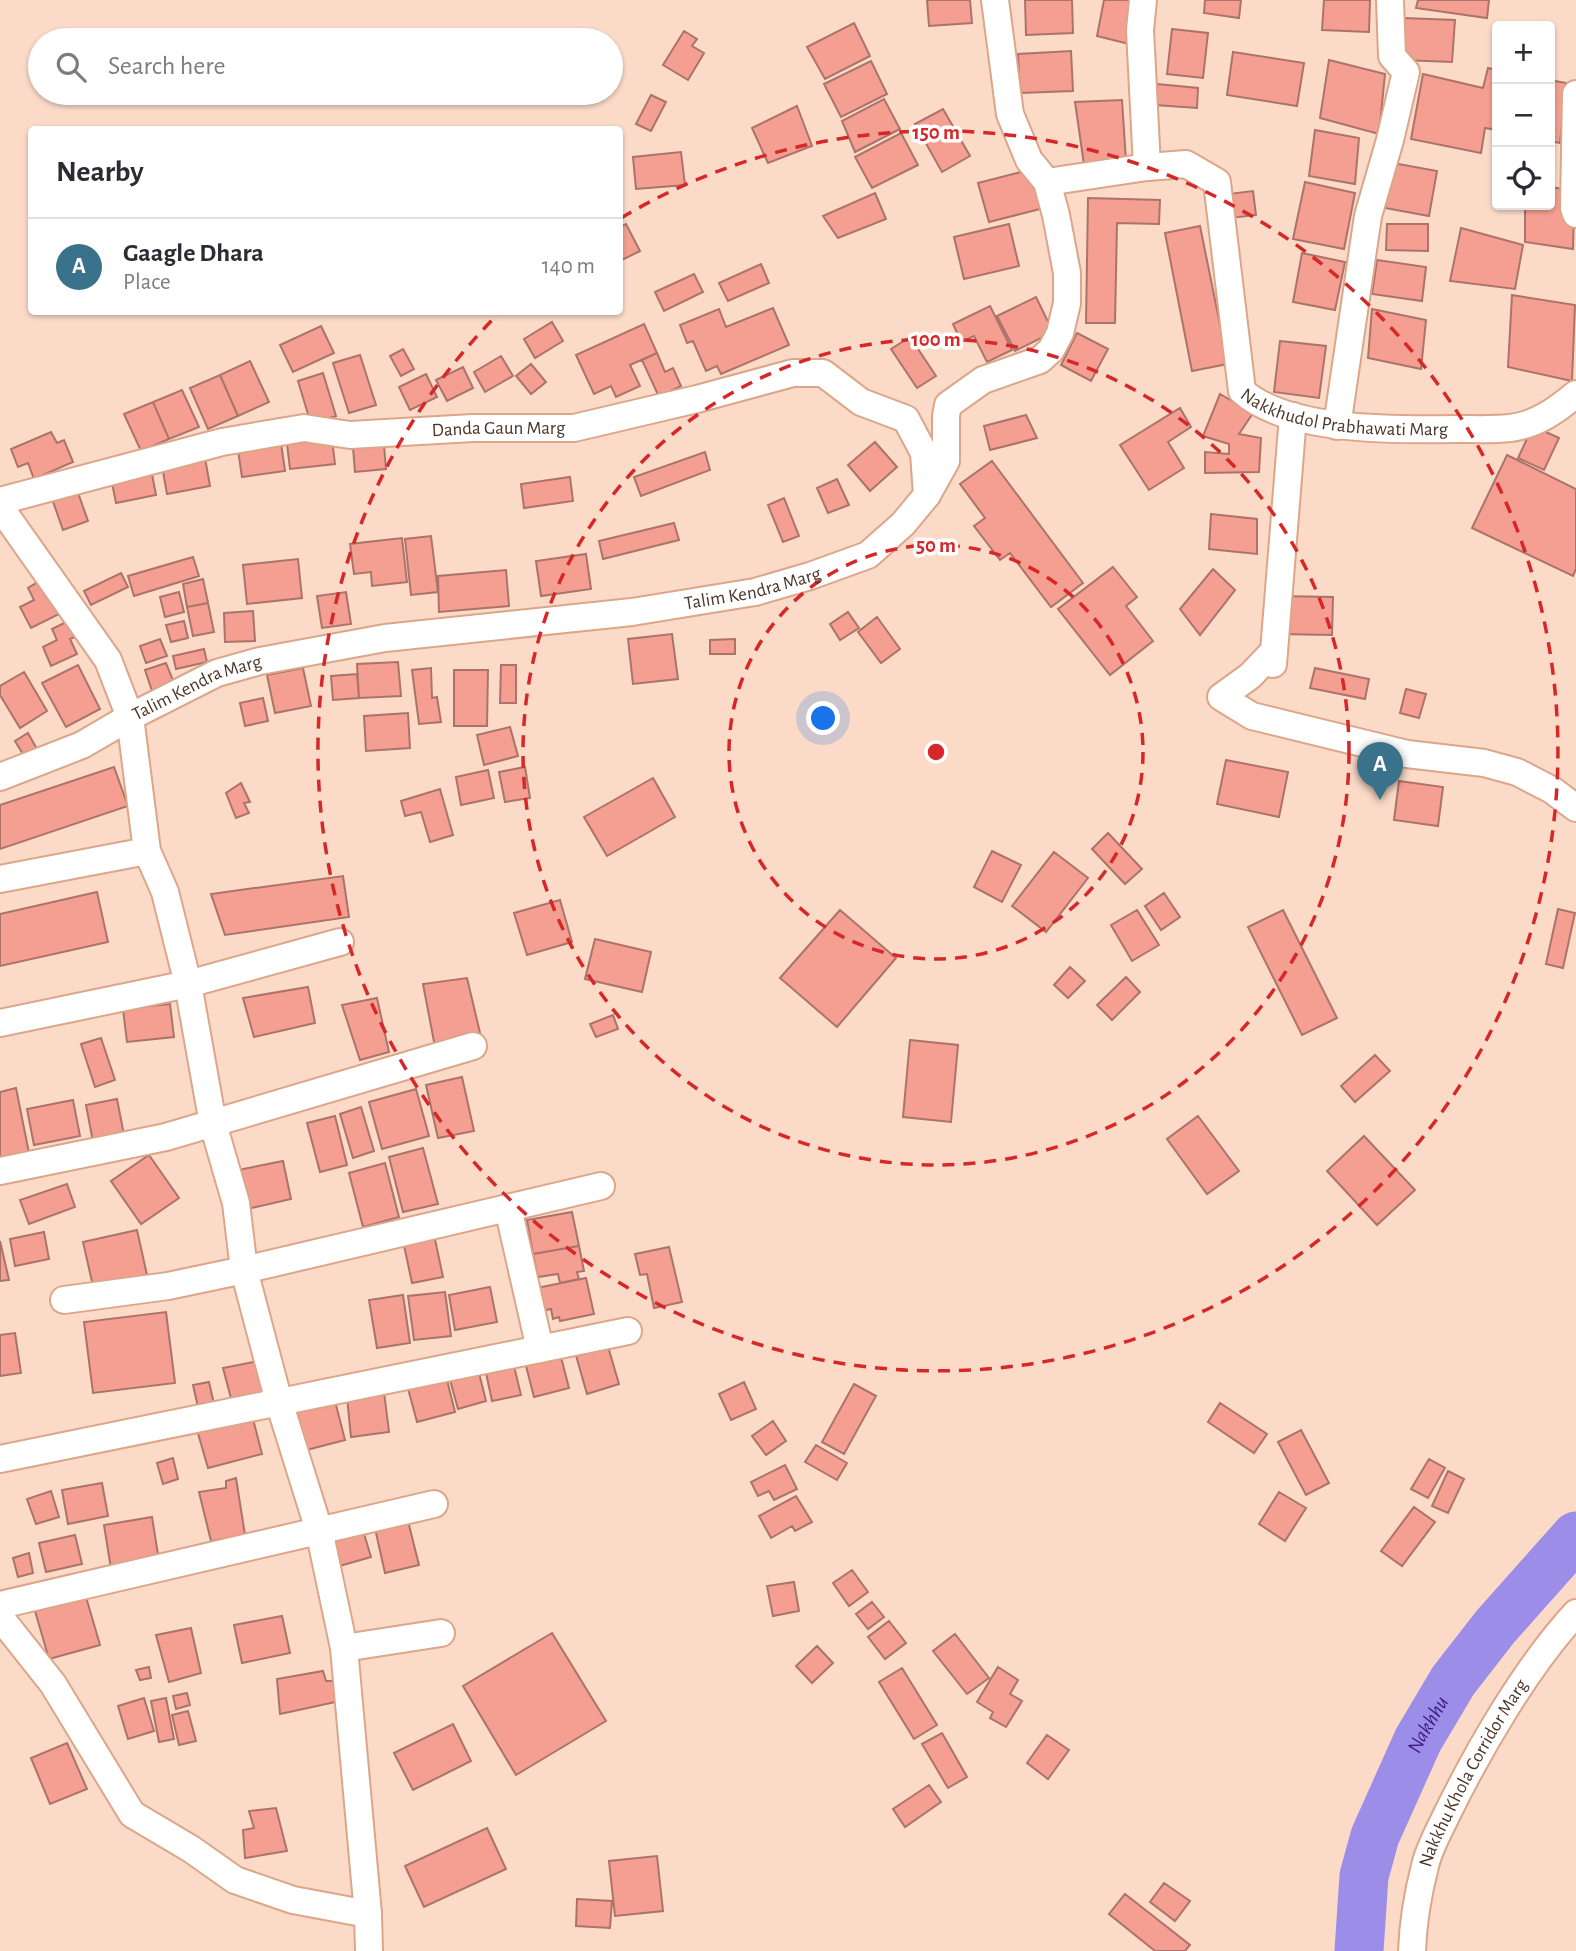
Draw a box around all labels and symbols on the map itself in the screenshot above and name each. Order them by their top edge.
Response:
text: 150 m [912,122,960,143]
text: 100 m [911,329,961,350]
street label: Nakkhudol Prabhawati Marg [1237,385,1449,439]
street label: Danda Gaun Marg [431,419,566,440]
text: 50 m [916,535,956,556]
street label: Talim Kendra Marg [683,563,824,613]
street label: Talim Kendra Marg [129,651,264,724]
your location [806,701,840,735]
centre of rings [924,740,948,764]
pin: A [1357,742,1403,800]
street label: Nakkhu Khola Corridor Marg [1416,1675,1532,1869]
water label: Nakhhu [1403,1692,1452,1756]

